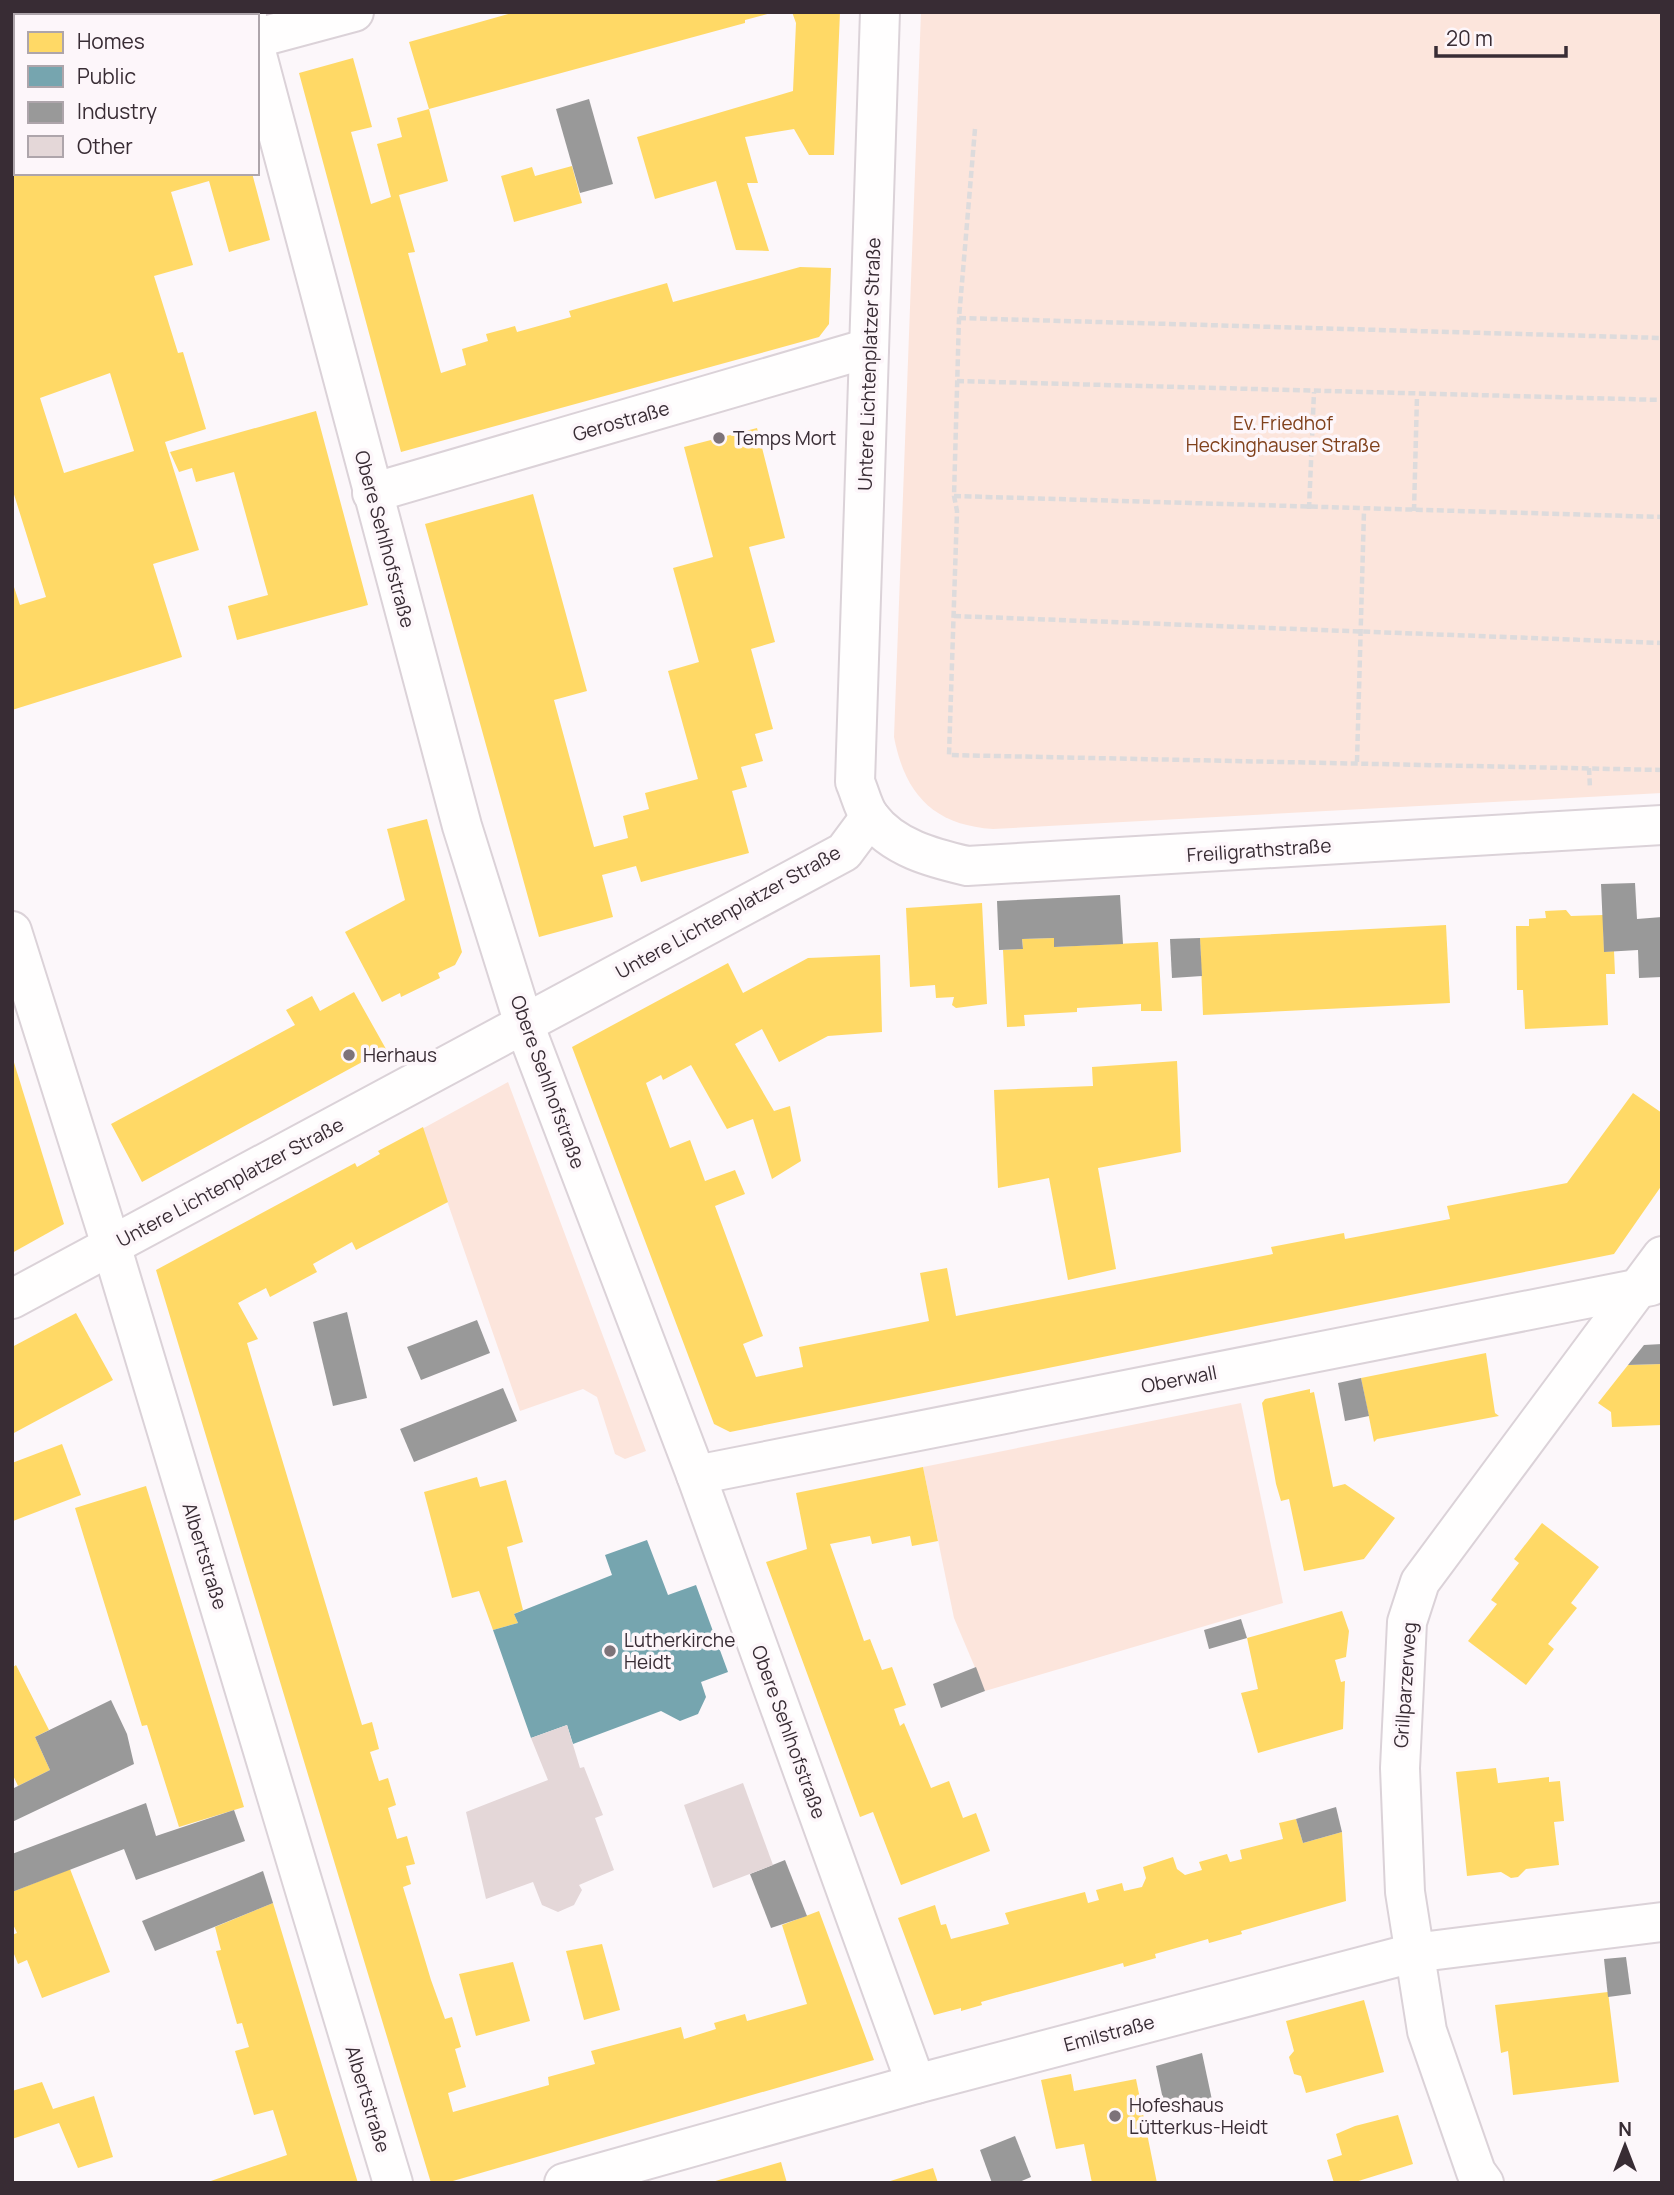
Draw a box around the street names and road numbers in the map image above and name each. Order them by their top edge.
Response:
street label: Untere Lichtenplatzer Straße [852,237,886,491]
street label: Gerostraße [570,395,672,447]
street label: Obere Sehlhofstraße [349,447,421,631]
street label: Freiligrathstraße [1186,832,1332,868]
street label: Untere Lichtenplatzer Straße [611,839,845,985]
street label: Obere Sehlhofstraße [505,992,591,1172]
street label: Untere Lichtenplatzer Straße [112,1111,348,1253]
street label: Oberwall [1139,1359,1219,1399]
street label: Albertstraße [176,1499,234,1613]
street label: Grillparzerweg [1388,1621,1422,1749]
street label: Obere Sehlhofstraße [746,1642,832,1822]
street label: Emilstraße [1061,2008,1157,2058]
street label: Albertstraße [339,2042,397,2156]

